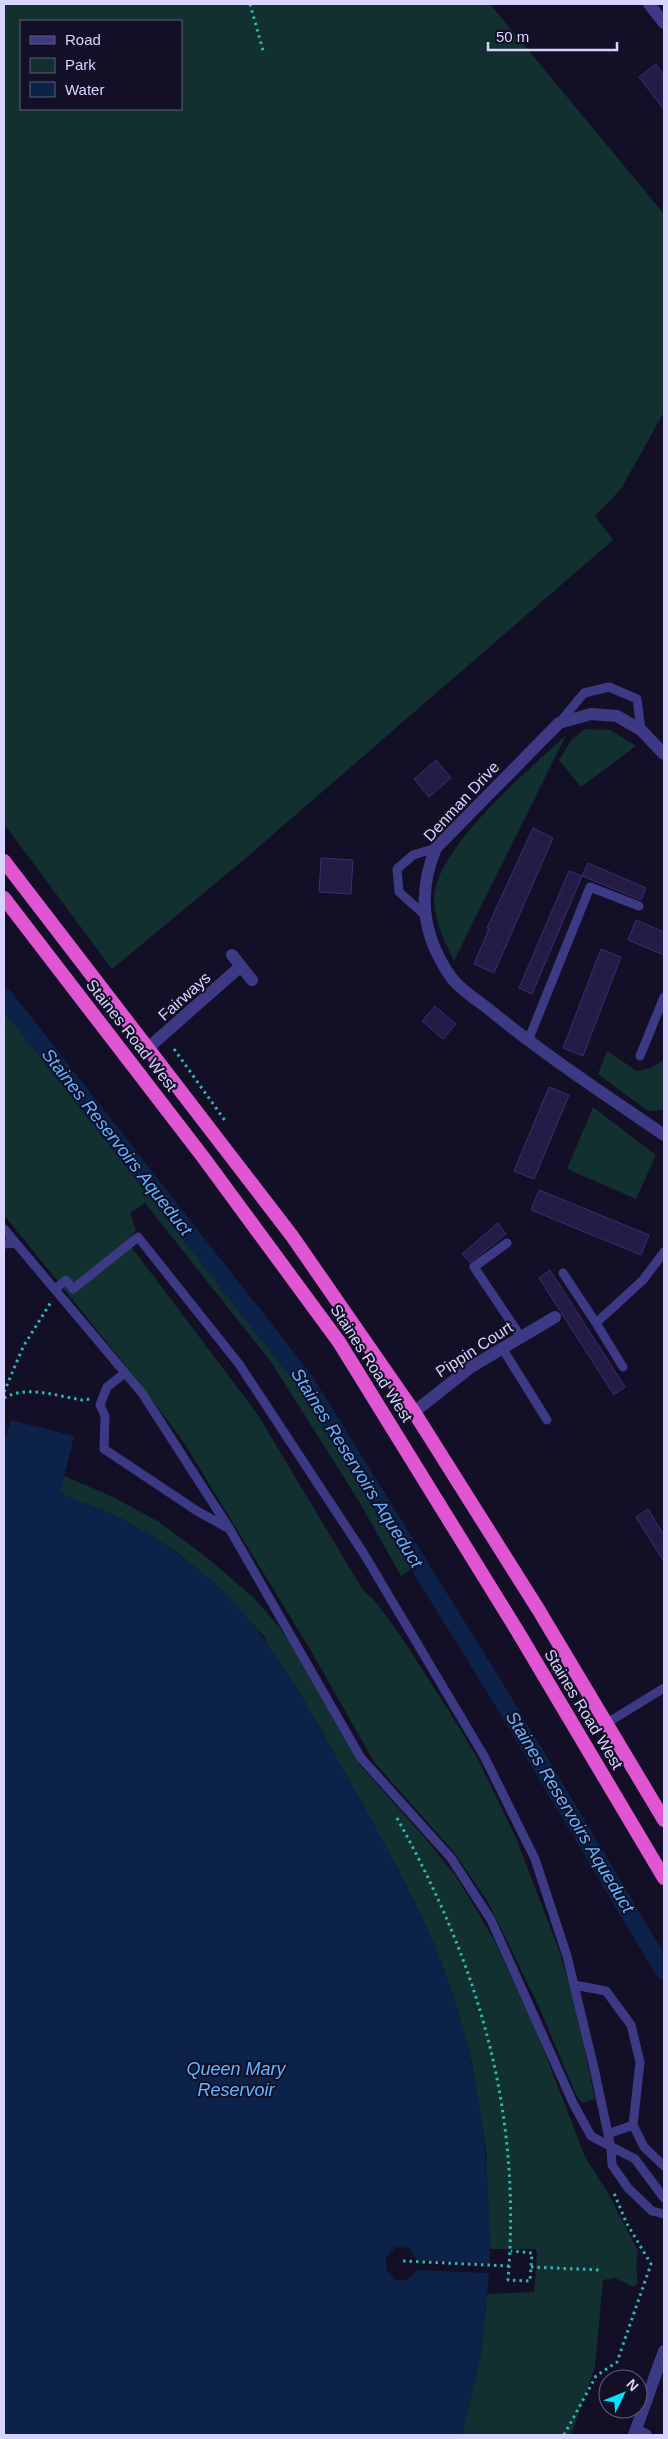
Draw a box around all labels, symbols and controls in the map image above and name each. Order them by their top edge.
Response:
legend [20,20,182,110]
scale bar [488,20,617,52]
text: 50 m [496,28,529,45]
text: Road [65,31,101,48]
text: Park [65,56,96,73]
text: Water [65,81,104,98]
street label: Denman Drive [420,758,503,845]
street label: Fairways [155,969,214,1024]
street label: Staines Road West [83,976,181,1095]
water label: Staines Reservoirs Aqueduct [38,1045,197,1240]
street label: Staines Road West [327,1301,416,1426]
street label: Pippin Court [433,1318,516,1381]
water label: Staines Reservoirs Aqueduct [287,1365,427,1572]
street label: Staines Road West [541,1646,626,1773]
water label: Staines Reservoirs Aqueduct [502,1708,639,1917]
water label: Queen Mary Reservoir [186,2059,287,2100]
north arrow [598,2369,648,2419]
text: N [623,2376,642,2394]

